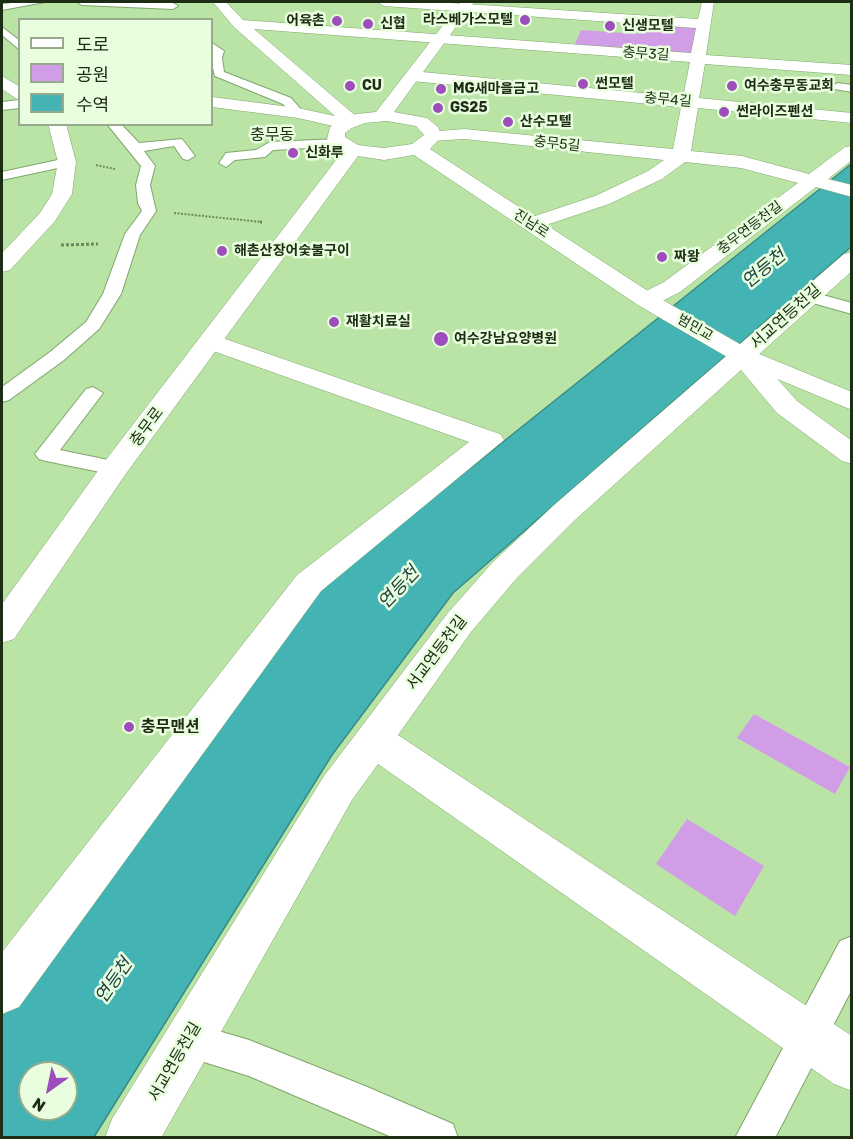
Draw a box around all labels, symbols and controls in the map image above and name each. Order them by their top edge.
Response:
place label: 라스베가스모텔 [423,12,513,28]
place label: 어육촌 [286,13,325,29]
marker: 라스베가스모텔 [518,13,532,27]
marker: 어육촌 [330,14,344,28]
place label: 신협 [380,16,406,32]
marker: 신협 [361,17,375,31]
legend [18,18,213,126]
place label: 신생모텔 [622,18,674,34]
marker: 신생모텔 [603,19,617,33]
text: 도로 [76,34,109,56]
street label: 충무3길 [622,44,670,64]
text: 공원 [76,64,109,86]
place label: 썬모텔 [595,76,634,92]
marker: 썬모텔 [576,77,590,91]
place label: CU [362,78,382,94]
place label: 여수충무동교회 [744,78,834,94]
marker: CU [343,79,357,93]
marker: 여수충무동교회 [725,79,739,93]
place label: MG새마을금고 [453,81,539,97]
marker: MG새마을금고 [434,82,448,96]
street label: 충무4길 [644,90,692,110]
text: 수역 [76,94,109,116]
place label: GS25 [450,100,488,116]
marker: GS25 [431,101,445,115]
place label: 썬라이즈펜션 [736,104,813,120]
marker: 썬라이즈펜션 [717,105,731,119]
place label: 산수모텔 [520,114,572,130]
marker: 산수모텔 [501,115,515,129]
district label: 충무동 [250,125,294,145]
street label: 충무5길 [533,133,581,155]
place label: 신화루 [305,145,344,161]
marker: 신화루 [286,146,300,160]
street label: 충무연등천길 [714,198,786,258]
street label: 진남로 [510,206,552,242]
place label: 해촌산장어숯불구이 [234,243,350,259]
marker: 해촌산장어숯불구이 [215,244,229,258]
water label: 연등천 [738,245,790,293]
place label: 짜왕 [674,249,700,265]
marker: 짜왕 [655,250,669,264]
street label: 서교연등천길 [747,280,825,354]
street label: 범민교 [674,311,716,345]
place label: 재활치료실 [346,314,410,330]
marker: 재활치료실 [327,315,341,329]
marker: 여수강남요양병원 [432,330,450,348]
place label: 여수강남요양병원 [454,331,557,347]
street label: 충무로 [126,404,168,450]
water label: 연등천 [374,562,424,614]
street label: 서교연등천길 [403,612,471,694]
place label: 충무맨션 [141,717,200,737]
marker: 충무맨션 [122,720,136,734]
water label: 연등천 [91,954,137,1008]
street label: 서교연등천길 [145,1019,205,1105]
north arrow [18,1061,78,1121]
text: N [29,1094,49,1116]

